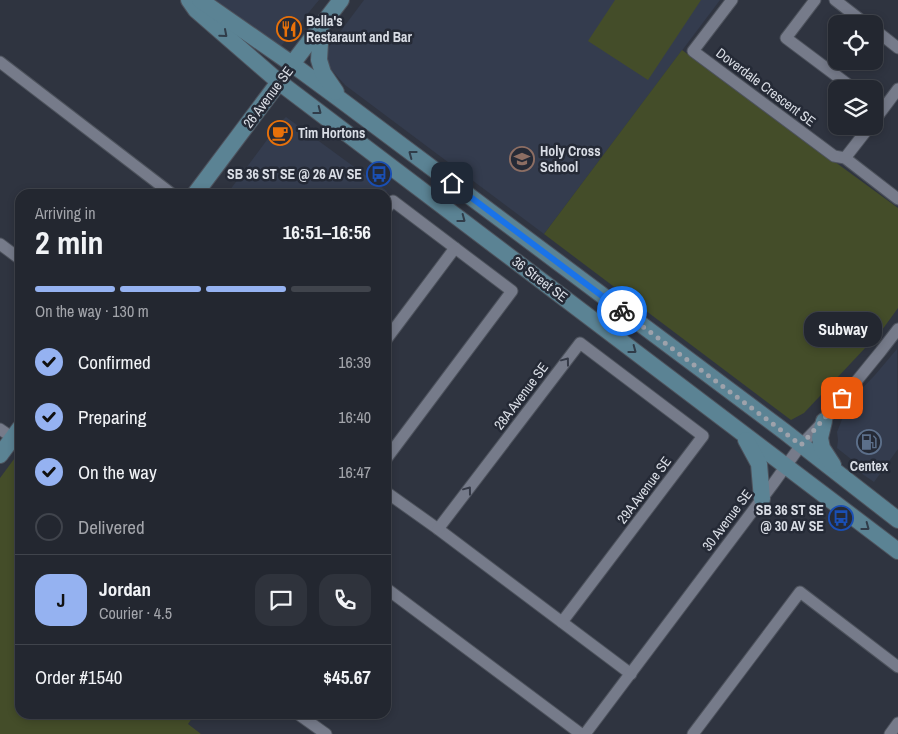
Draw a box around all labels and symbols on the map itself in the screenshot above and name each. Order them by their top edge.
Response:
place label: Bella's Restaraunt and Bar [306,12,412,46]
restaurant icon: Bella's Restaraunt and Bar [276,16,302,42]
one-way arrow [218,28,227,37]
street label: Doverdale Crescent SE [713,44,819,130]
street label: 26 Avenue SE [239,63,297,131]
one-way arrow [312,105,322,114]
cafe icon: Tim Hortons [267,120,293,146]
place label: Tim Hortons [298,124,365,142]
place label: Holy Cross School [540,142,601,176]
school or university icon: Holy Cross School [509,146,535,172]
one-way arrow [409,151,418,159]
bus stop icon: SB 36 ST SE @ 26 AV SE [366,161,392,187]
pin [431,162,473,204]
place label: SB 36 ST SE @ 26 AV SE [227,165,362,183]
one-way arrow [456,214,465,222]
street label: 36 Street SE [509,252,571,306]
courier [597,286,647,336]
callout: Subway [803,313,881,348]
one-way arrow [627,344,637,353]
one-way arrow [560,357,569,367]
street label: 28A Avenue SE [490,359,552,433]
pin [821,377,863,419]
fuel station icon: Centex [856,429,882,455]
street label: 29A Avenue SE [613,453,675,527]
place label: Centex [850,457,889,475]
street label: 30 Avenue SE [698,486,756,554]
one-way arrow [462,487,470,496]
place label: SB 36 ST SE @ 30 AV SE [756,501,824,535]
bus stop icon: SB 36 ST SE @ 30 AV SE [828,505,854,531]
one-way arrow [860,521,870,530]

